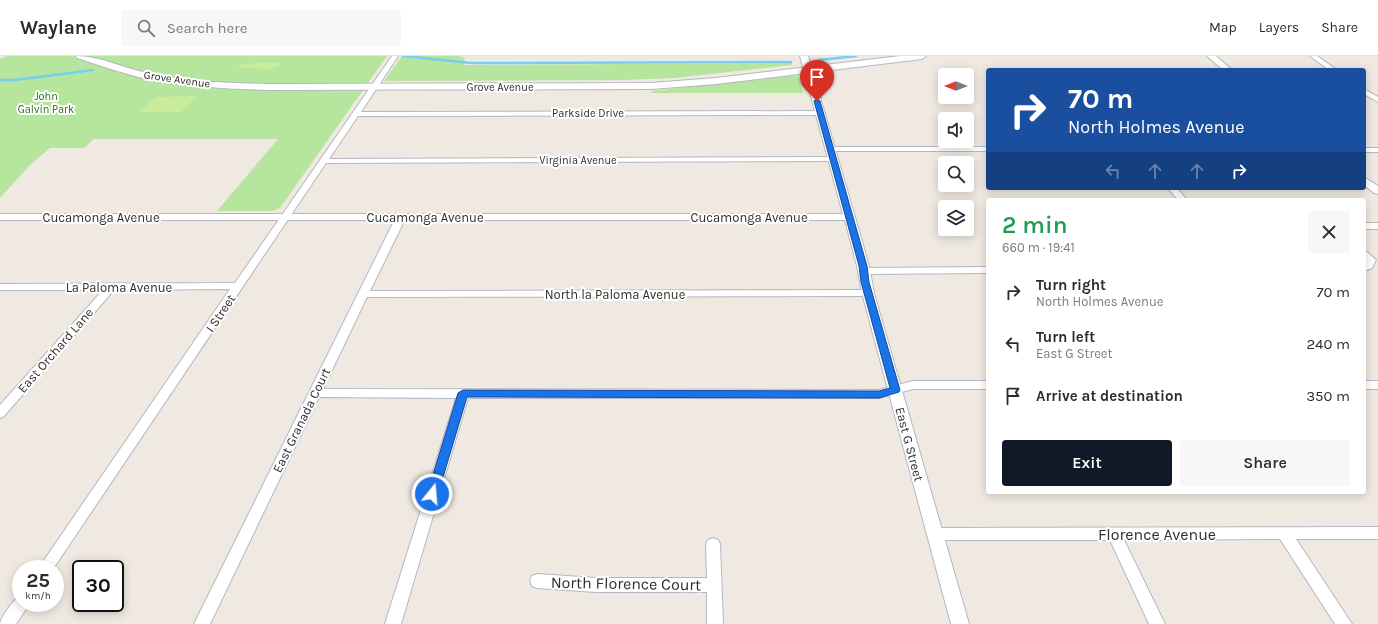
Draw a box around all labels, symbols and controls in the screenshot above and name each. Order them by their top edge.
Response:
search box [121,10,401,46]
text: Waylane [20,17,97,39]
icon: search [135,17,157,39]
text: Search here [167,19,247,37]
text: Map [1209,19,1237,36]
text: Layers [1259,19,1299,36]
text: Share [1321,19,1358,36]
pin [800,60,834,101]
icon: arrive [806,66,828,88]
street label: Grove Avenue [143,68,211,91]
north arrow [938,68,974,104]
map controls [938,68,974,236]
street label: Grove Avenue [466,81,534,94]
text: 70 m [1068,82,1133,115]
icon: right [1002,84,1054,136]
park label: John Galvin Park [18,90,74,116]
street label: Parkside Drive [552,107,624,120]
button: sound [938,112,974,148]
text: North Holmes Avenue [1068,116,1245,138]
street label: Virginia Avenue [539,154,617,167]
button: search [938,156,974,192]
icon: left [1102,160,1124,182]
icon: ahead [1144,160,1166,182]
icon: ahead [1186,160,1208,182]
icon: right [1228,160,1250,182]
button: layers [938,200,974,236]
street label: Cucamonga Avenue [42,210,160,225]
street label: Cucamonga Avenue [366,210,484,225]
street label: Cucamonga Avenue [690,210,808,225]
text: 2 min [1002,211,1068,239]
button: close [1308,211,1350,253]
text: 660 m · 19:41 [1002,240,1075,255]
text: Turn right [1036,276,1106,294]
street label: La Paloma Avenue [66,280,173,295]
icon: right [1002,281,1024,303]
text: 70 m [1316,283,1350,301]
street label: North la Paloma Avenue [545,287,686,302]
street label: I Street [202,291,239,335]
text: North Holmes Avenue [1036,294,1164,309]
street label: East Orchard Lane [15,305,96,396]
text: Turn left [1036,328,1095,346]
icon: left [1002,333,1024,355]
text: 240 m [1306,335,1350,353]
text: East G Street [1036,346,1112,361]
street label: East Granada Court [270,365,333,475]
icon: arrive [1002,385,1024,407]
text: Arrive at destination [1036,387,1183,405]
text: 350 m [1306,387,1350,405]
street label: East G Street [892,405,927,483]
button: Exit [1002,440,1172,486]
button: Share [1180,440,1350,486]
position arrow [411,473,453,515]
street label: Florence Avenue [1098,525,1216,544]
speed limit sign: 30 [72,560,124,612]
text: 25 [26,569,50,592]
street label: North Florence Court [551,573,701,594]
text: km/h [25,590,51,602]

